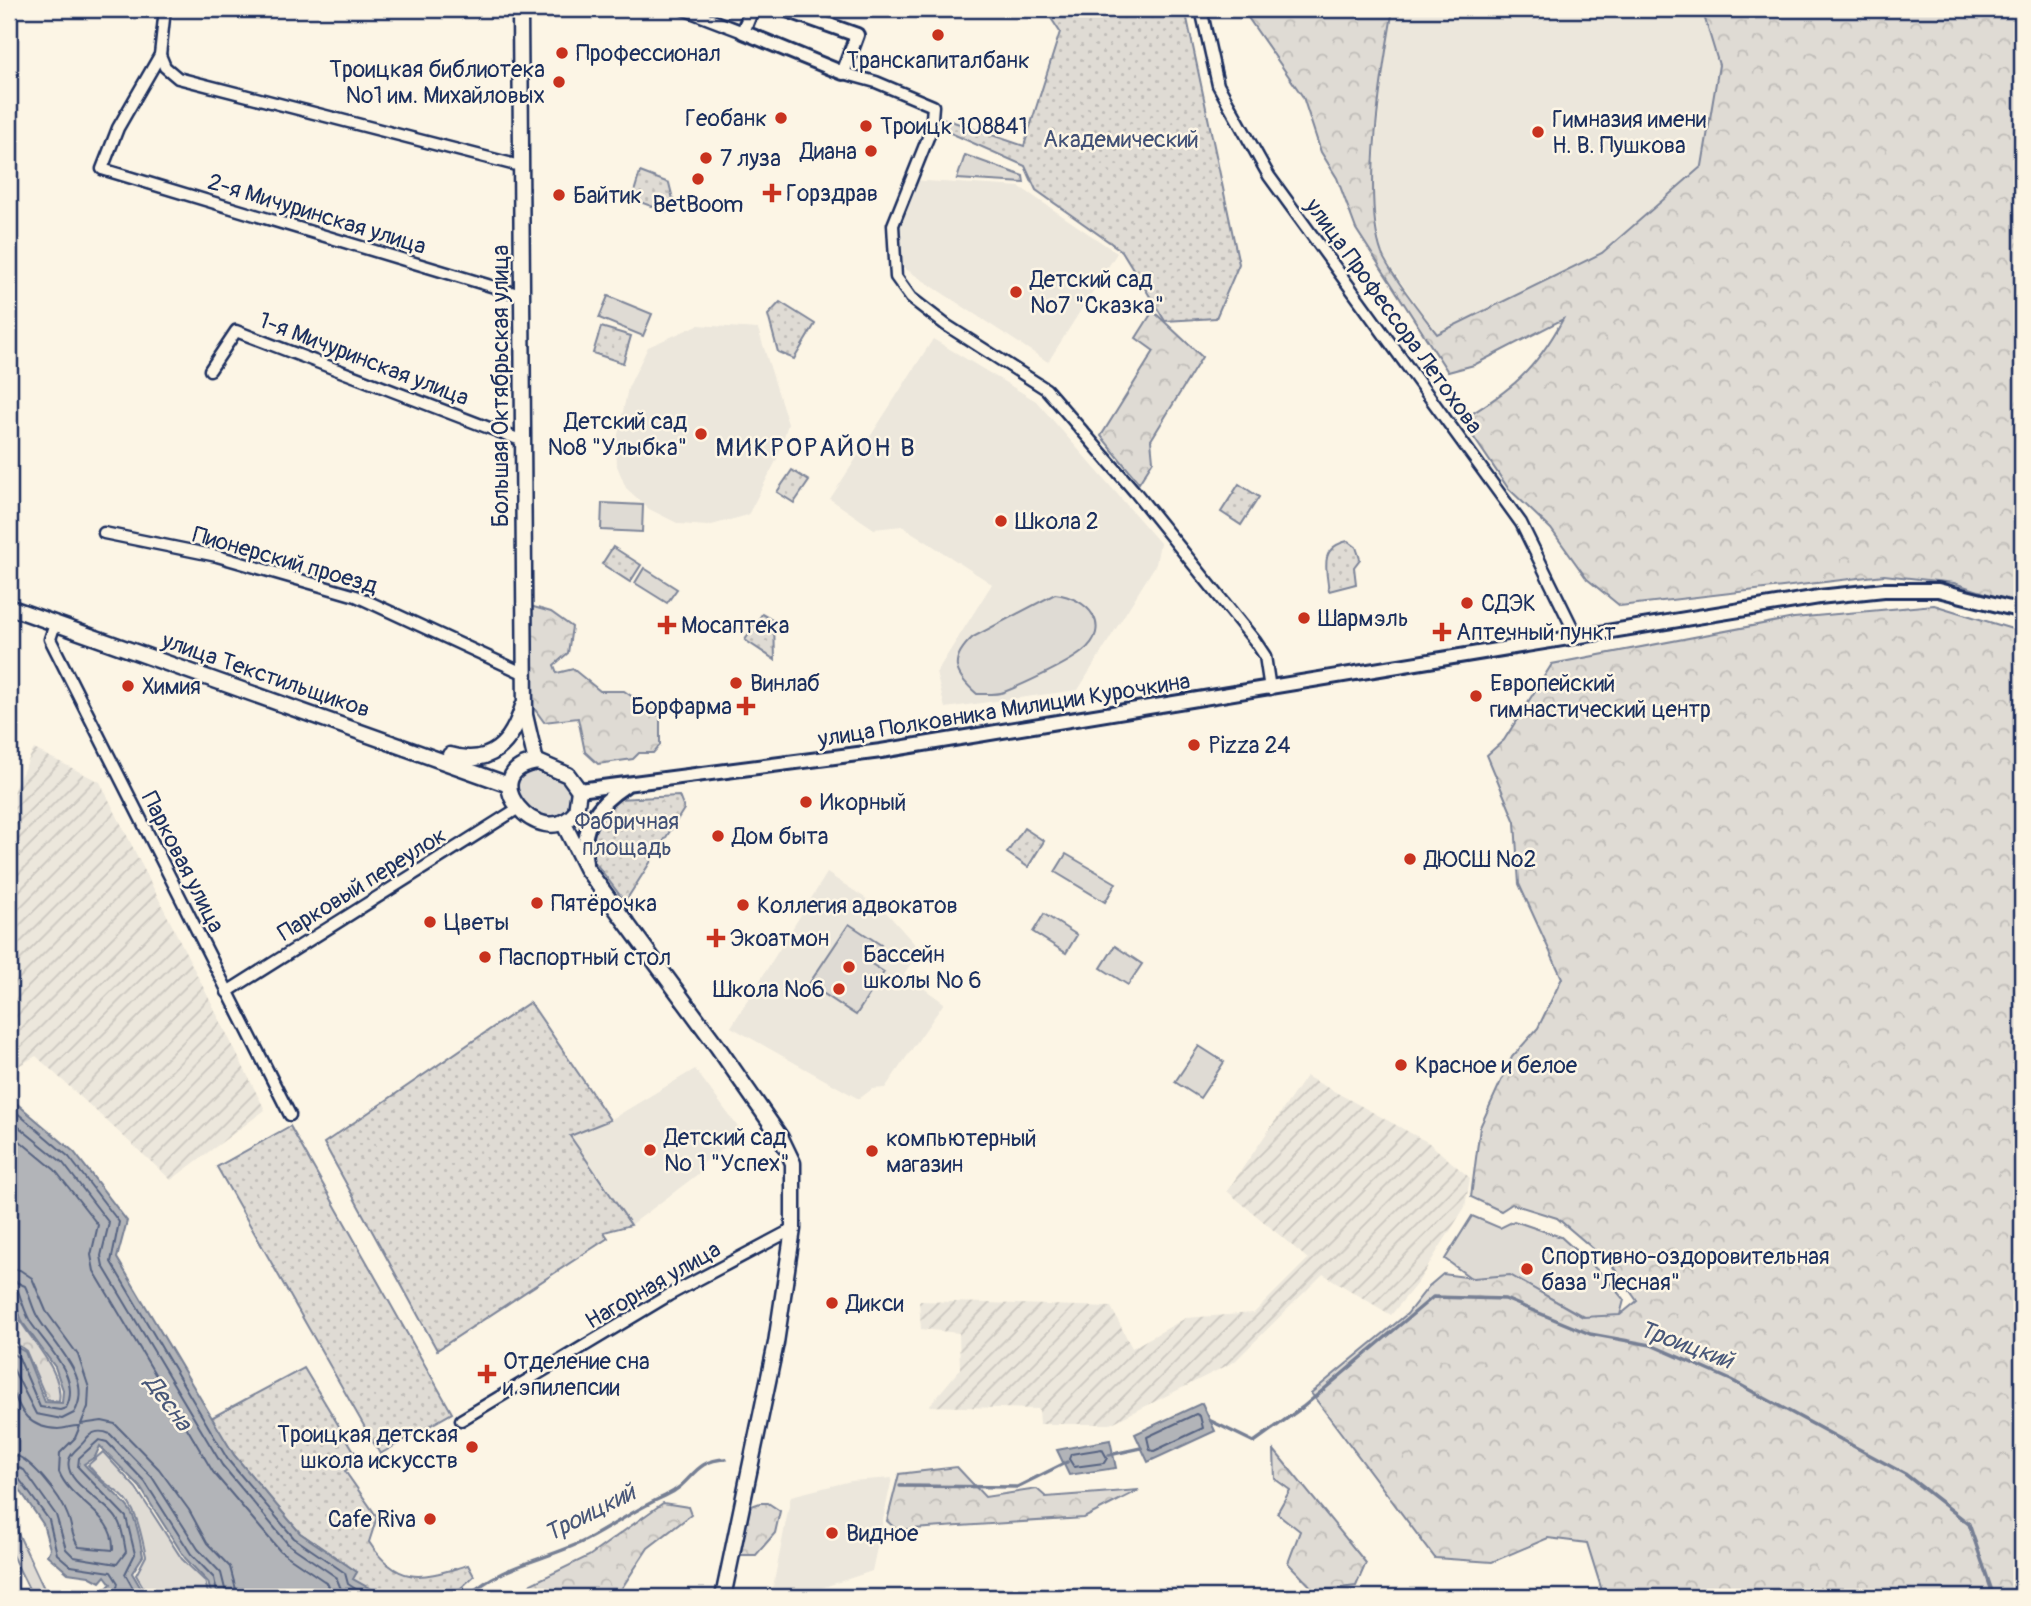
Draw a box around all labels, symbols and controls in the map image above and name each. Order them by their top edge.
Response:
marker: Транскапиталбанк [930,27,946,43]
place label: Профессионал [576,39,721,68]
marker: Профессионал [554,45,570,61]
place label: Транскапиталбанк [846,46,1030,75]
place label: Троицкая библиотека №1 им. Михайловых [329,55,545,110]
marker: Троицкая библиотека №1 им. Михайловых [551,74,567,90]
place label: Геобанк [685,104,767,133]
place label: Гимназия имени Н. В. Пушкова [1552,105,1706,160]
marker: Геобанк [773,110,789,126]
place label: Троицк 108841 [880,112,1028,141]
marker: Троицк 108841 [858,118,874,134]
marker: Гимназия имени Н. В. Пушкова [1530,124,1546,140]
park label: Академический [1043,125,1199,154]
place label: Диана [799,137,857,166]
marker: Диана [863,143,879,159]
place label: 7 луза [720,144,781,173]
marker: 7 луза [698,150,714,166]
street label: 2-я Мичуринская улица [204,167,430,261]
marker: BetBoom [690,171,706,187]
place label: Горздрав [786,179,878,208]
place label: Байтик [573,181,642,210]
marker: Горздрав [764,185,780,201]
marker: Байтик [551,187,567,203]
place label: BetBoom [652,190,744,219]
street label: улица Профессора Летохова [1298,192,1489,439]
street label: Большая Октябрьская улица [486,245,515,527]
place label: Детский сад №7 "Сказка" [1029,265,1164,320]
marker: Детский сад №7 "Сказка" [1008,284,1024,300]
street label: 1-я Мичуринская улица [255,306,473,412]
place label: Детский сад №8 "Улыбка" [547,407,687,462]
marker: Детский сад №8 "Улыбка" [693,426,709,442]
district label: МИКРОРАЙОН В [715,432,917,464]
place label: Школа 2 [1015,507,1099,536]
marker: Школа 2 [993,513,1009,529]
street label: Пионерский проезд [189,520,381,600]
place label: СДЭК [1481,589,1536,618]
marker: СДЭК [1459,595,1475,611]
place label: Шармэль [1318,604,1409,633]
marker: Шармэль [1296,610,1312,626]
place label: Мосаптека [681,611,789,640]
marker: Мосаптека [659,617,675,633]
place label: Аптечный пункт [1456,618,1616,647]
marker: Аптечный пункт [1434,624,1450,640]
street label: улица Текстильщиков [157,625,374,724]
street label: улица Полковника Милиции Курочкина [815,666,1192,754]
place label: Винлаб [750,669,820,698]
place label: Европейский гимнастический центр [1490,669,1711,724]
place label: Химия [142,672,201,701]
marker: Винлаб [728,675,744,691]
marker: Химия [120,678,136,694]
marker: Европейский гимнастический центр [1468,688,1484,704]
place label: Борфарма [631,692,732,721]
marker: Борфарма [738,698,754,714]
place label: Pizza 24 [1208,731,1291,760]
marker: Pizza 24 [1186,737,1202,753]
street label: Парковая улица [135,787,231,937]
place label: Икорный [820,788,906,817]
marker: Икорный [798,794,814,810]
park label: Фабричная площадь [575,807,679,862]
street label: Парковый переулок [272,820,452,947]
place label: Дом быта [731,822,829,851]
marker: Дом быта [710,828,726,844]
place label: ДЮСШ №2 [1423,845,1536,874]
marker: ДЮСШ №2 [1402,851,1418,867]
place label: Пятёрочка [551,889,657,918]
place label: Коллегия адвокатов [757,891,958,920]
marker: Пятёрочка [529,895,545,911]
marker: Коллегия адвокатов [735,897,751,913]
place label: Цветы [444,908,509,937]
marker: Цветы [422,914,438,930]
place label: Экоатмон [730,924,829,953]
marker: Экоатмон [708,930,724,946]
place label: Бассейн школы № 6 [863,940,982,995]
place label: Паспортный стол [499,943,671,972]
marker: Паспортный стол [477,949,493,965]
marker: Бассейн школы № 6 [841,959,857,975]
place label: Школа №6 [713,975,825,1004]
marker: Школа №6 [831,981,847,997]
place label: Красное и белое [1415,1051,1578,1080]
marker: Красное и белое [1393,1057,1409,1073]
place label: Детский сад № 1 "Успех" [663,1123,790,1178]
place label: компьютерный магазин [886,1124,1037,1179]
marker: Детский сад № 1 "Успех" [642,1142,658,1158]
marker: компьютерный магазин [864,1143,880,1159]
street label: Нагорная улица [580,1235,726,1335]
place label: Спортивно-оздоровительная база "Лесная" [1541,1242,1830,1297]
marker: Спортивно-оздоровительная база "Лесная" [1519,1261,1535,1277]
place label: Дикси [845,1289,904,1318]
marker: Дикси [824,1295,840,1311]
water label: Троицкий [1635,1315,1739,1376]
place label: Отделение сна и эпилепсии [503,1347,650,1402]
marker: Отделение сна и эпилепсии [477,1364,497,1384]
water label: Десна [138,1369,199,1438]
place label: Троицкая детская школа искусств [277,1420,458,1475]
marker: Троицкая детская школа искусств [464,1439,480,1455]
water label: Троицкий [540,1477,642,1548]
place label: Cafe Riva [328,1505,416,1534]
marker: Cafe Riva [422,1511,438,1527]
place label: Видное [846,1519,919,1548]
marker: Видное [824,1525,840,1541]

